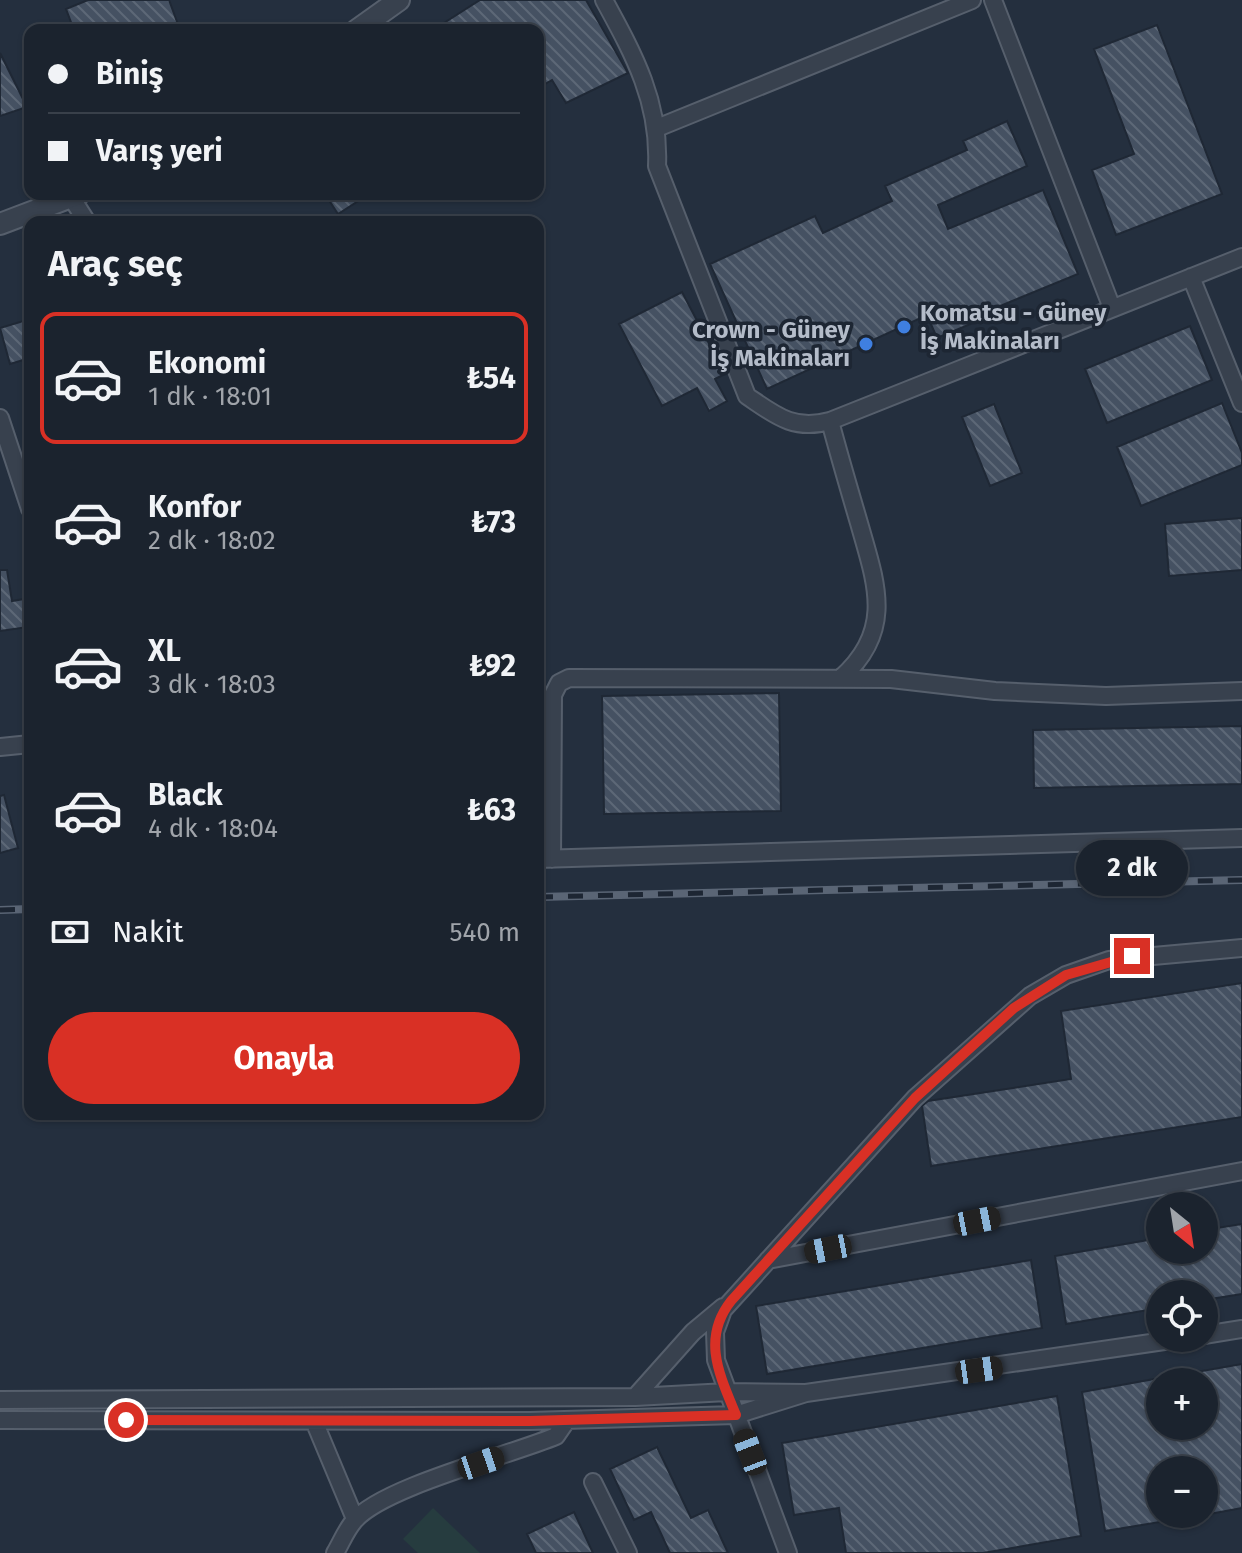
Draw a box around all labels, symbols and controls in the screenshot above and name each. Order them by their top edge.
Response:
text: Biniş [96,56,163,92]
text: Varış yeri [96,133,223,169]
text: Araç seç [48,242,182,286]
place label: Komatsu - Güney İş Makinaları [920,299,1107,356]
place label: Crown - Güney İş Makinaları [692,316,851,373]
marker: Komatsu - Güney İş Makinaları [895,318,913,336]
marker: Crown - Güney İş Makinaları [857,335,875,353]
icon: car [52,342,124,414]
text: Ekonomi [148,345,266,381]
text: ₺54 [466,360,516,396]
text: 1 dk · 18:01 [148,381,272,412]
icon: car [52,486,124,558]
text: Konfor [148,489,241,525]
text: ₺73 [471,504,516,540]
text: 2 dk · 18:02 [148,525,276,556]
icon: car [52,630,124,702]
text: XL [148,633,181,669]
text: ₺92 [469,648,516,684]
text: 3 dk · 18:03 [148,669,276,700]
icon: car [52,774,124,846]
text: Black [148,777,223,813]
text: ₺63 [467,792,516,828]
text: 4 dk · 18:04 [148,813,278,844]
callout: 2 dk [1076,840,1188,896]
text: 2 dk [1107,852,1157,883]
icon: cash [48,910,92,954]
text: Nakit [112,914,183,950]
text: 540 m [449,917,520,948]
route end [1114,938,1150,974]
button: Onayla [48,1012,520,1104]
north arrow [1146,1192,1218,1264]
map controls [1146,1192,1218,1528]
car [951,1205,1003,1237]
car [802,1233,854,1265]
button: locate [1146,1280,1218,1352]
car [954,1355,1004,1385]
button: + [1146,1368,1218,1440]
route start [108,1402,144,1438]
car [730,1425,770,1479]
car [454,1444,508,1482]
button: − [1146,1456,1218,1528]

